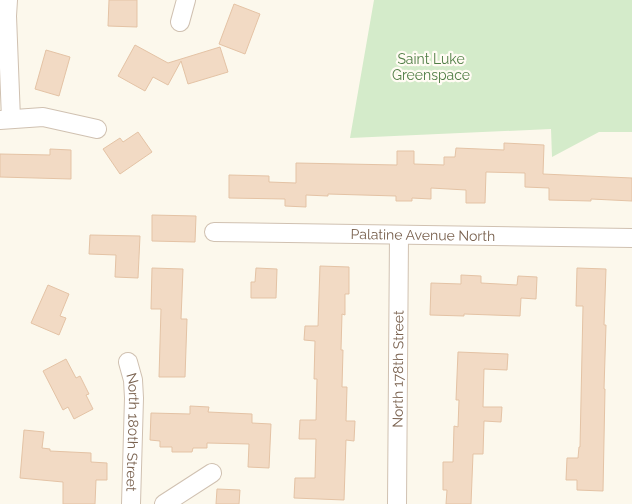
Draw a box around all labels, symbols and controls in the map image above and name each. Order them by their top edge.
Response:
park label: Saint Luke Greenspace [392,51,470,83]
street label: Palatine Avenue North [351,226,495,244]
street label: North 178th Street [390,310,406,428]
street label: North 180th Street [123,371,142,492]

